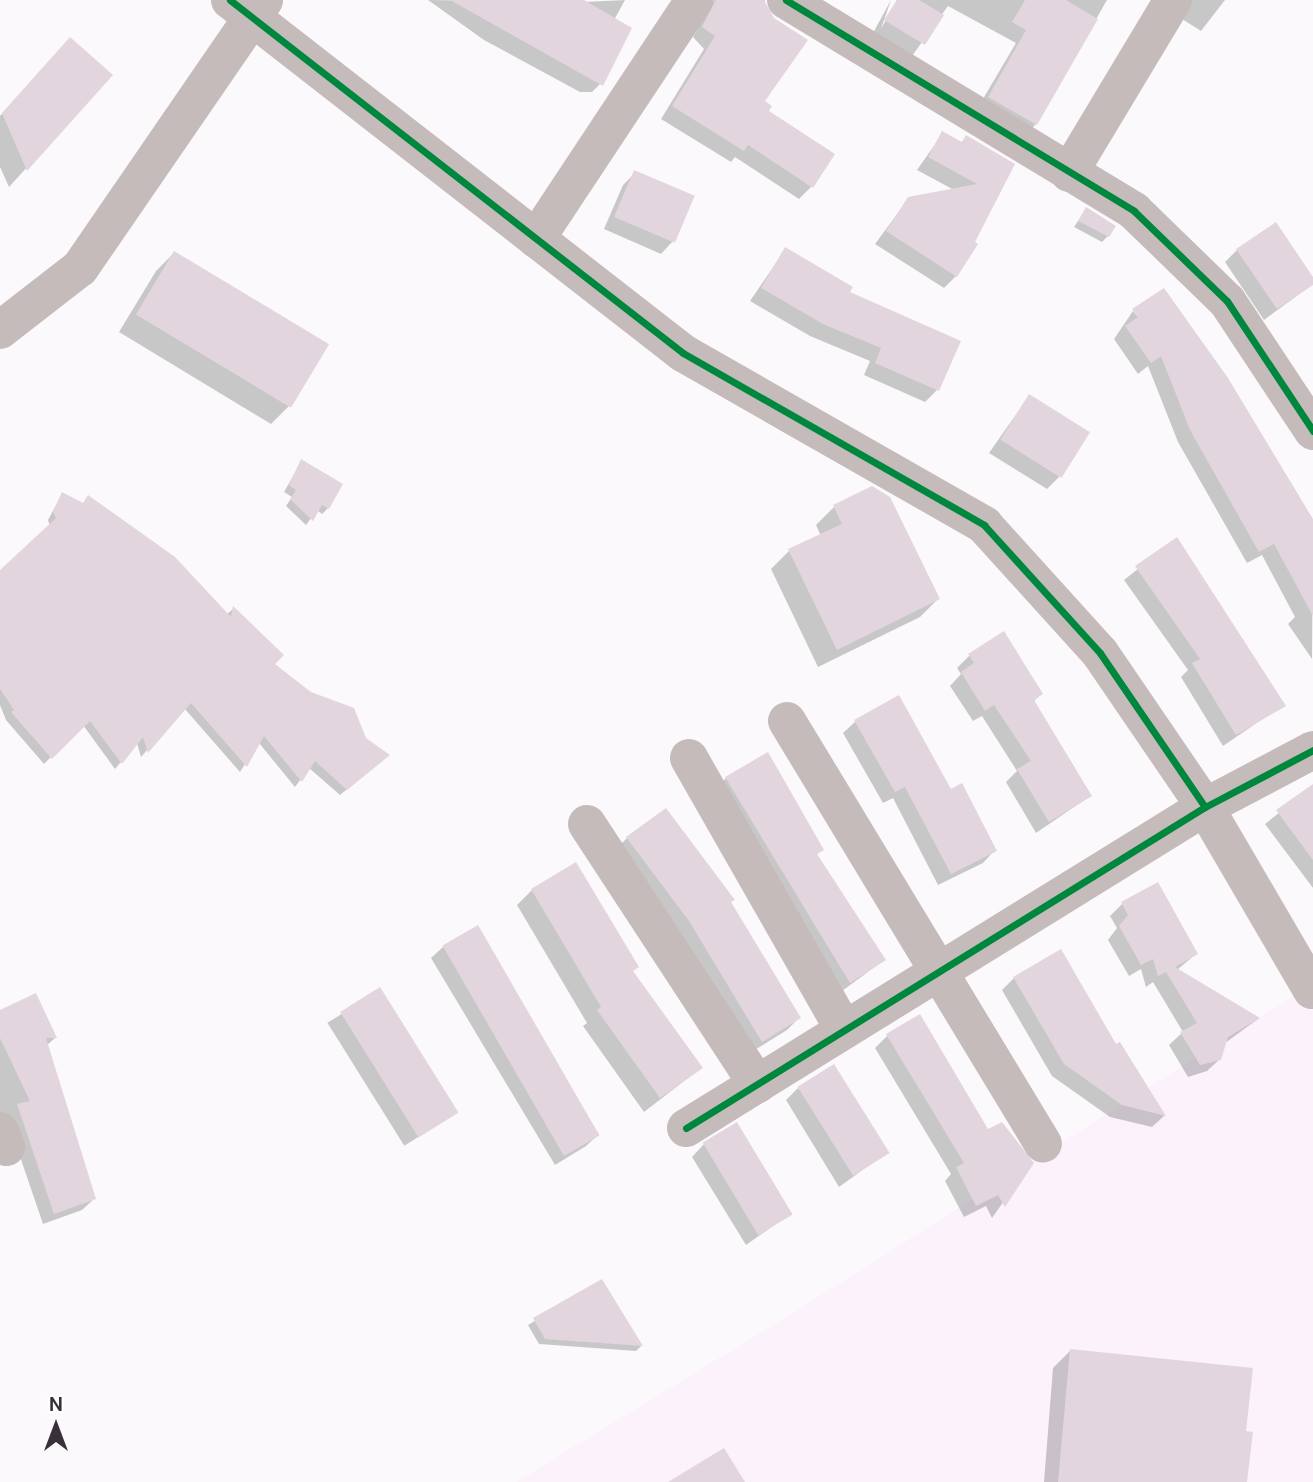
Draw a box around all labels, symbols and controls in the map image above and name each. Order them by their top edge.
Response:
north arrow [21,1391,91,1461]
text: N [49,1392,63,1417]

